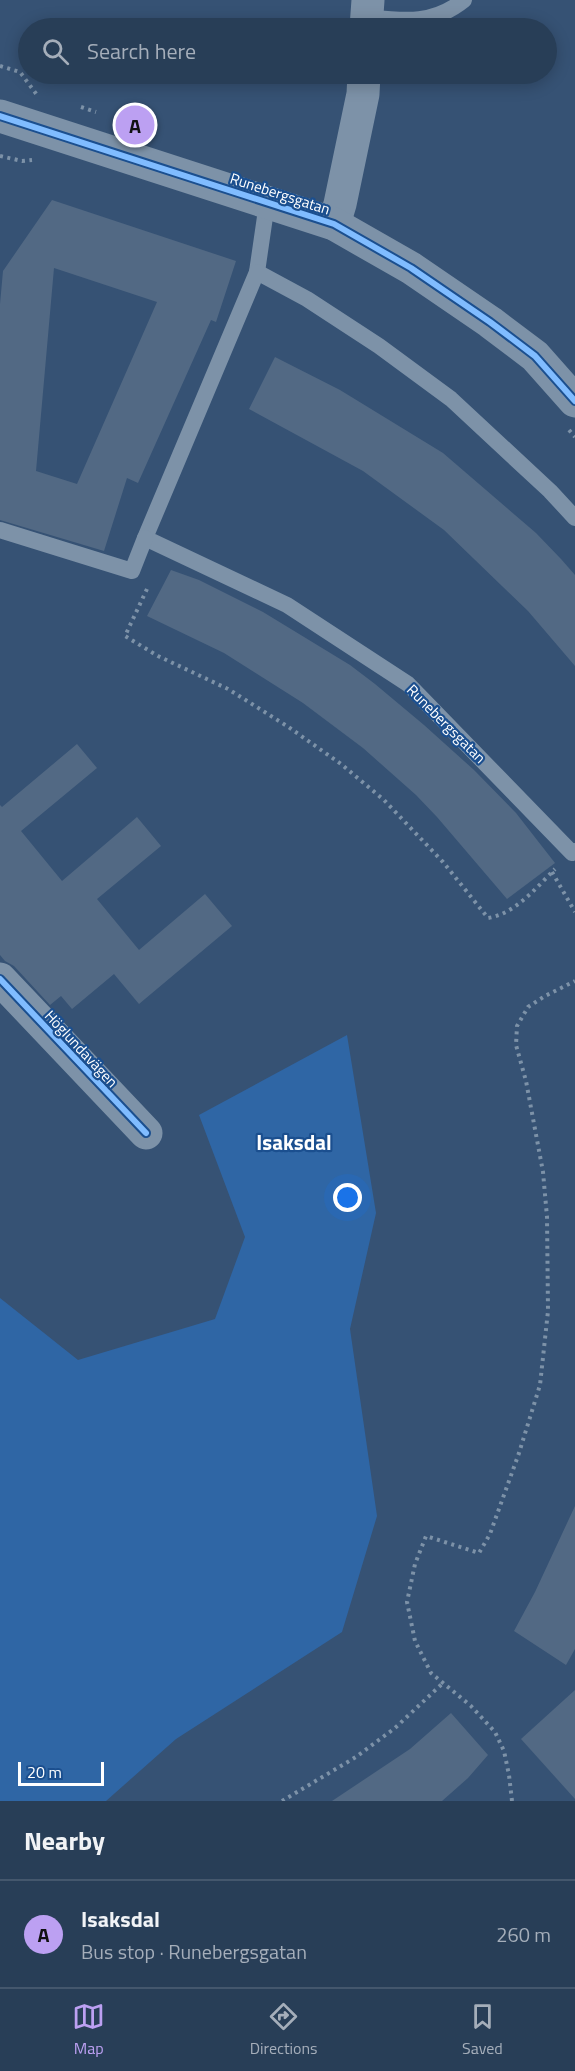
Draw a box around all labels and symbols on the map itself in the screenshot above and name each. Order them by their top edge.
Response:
pin: A [116,102,154,148]
street label: Runebergsgatan [227,167,333,221]
street label: Runebergsgatan [401,679,491,769]
street label: Höglundavägen [39,1005,123,1093]
district label: Isaksdal [256,1126,332,1158]
your location [333,1183,362,1212]
scale bar [18,1759,104,1786]

